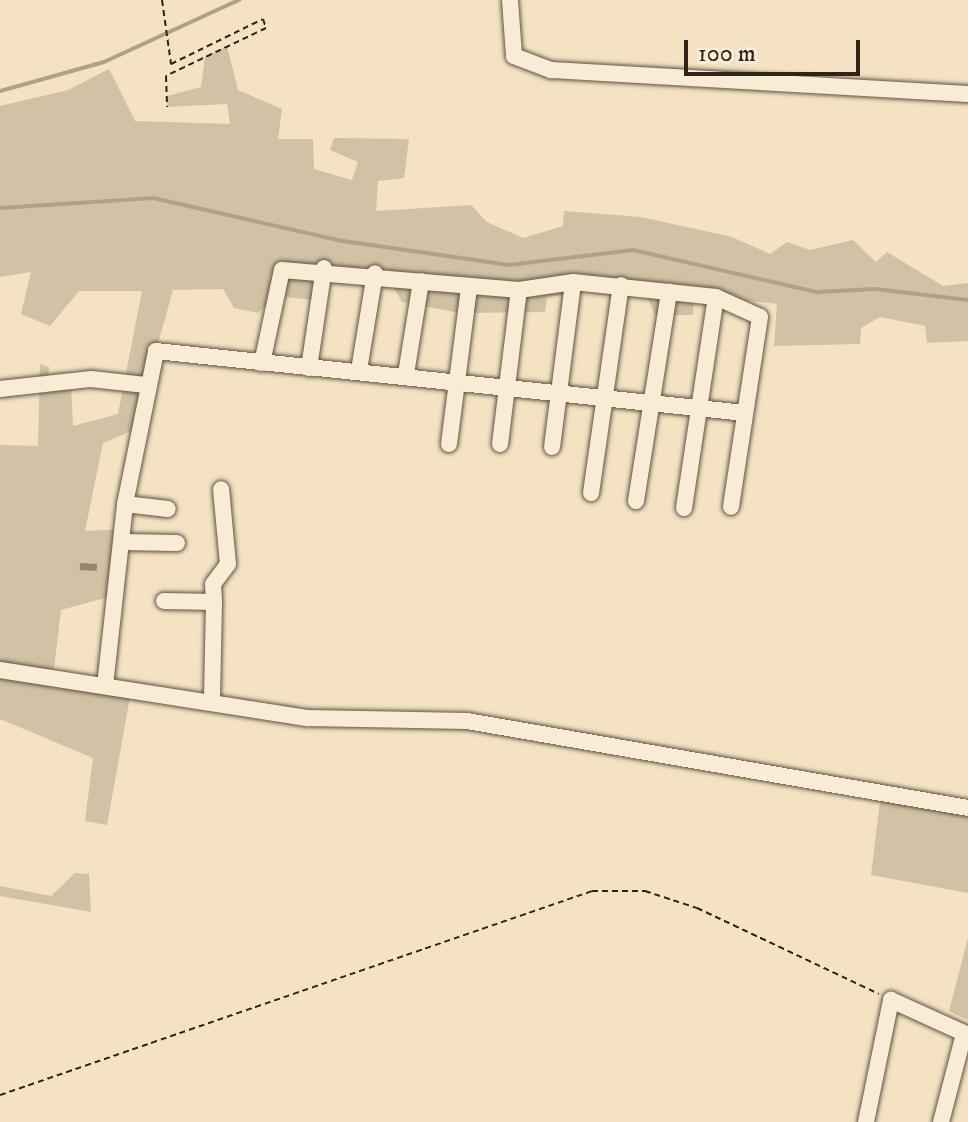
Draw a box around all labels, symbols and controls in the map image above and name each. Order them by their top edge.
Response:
scale bar [688,24,864,74]
text: 100 m [698,39,756,69]

